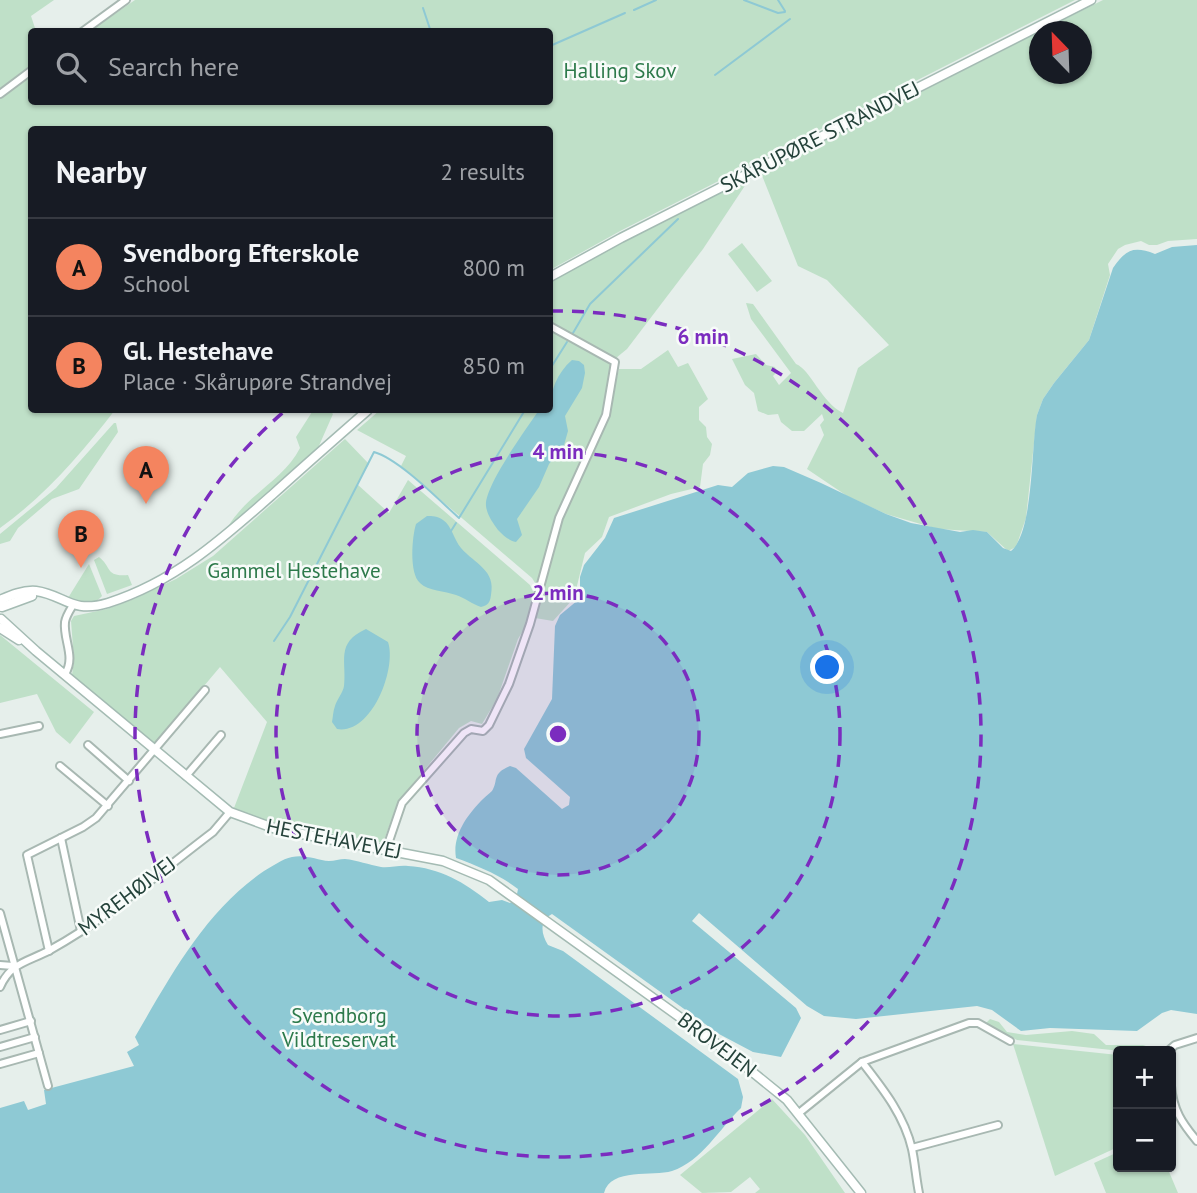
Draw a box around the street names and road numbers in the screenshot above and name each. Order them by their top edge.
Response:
street label: SKÅRUPØRE STRANDVEJ [715,74,924,199]
street label: HESTEHAVEVEJ [264,812,404,865]
street label: MYREHØJVEJ [72,850,181,941]
street label: BROVEJEN [672,1006,762,1083]

